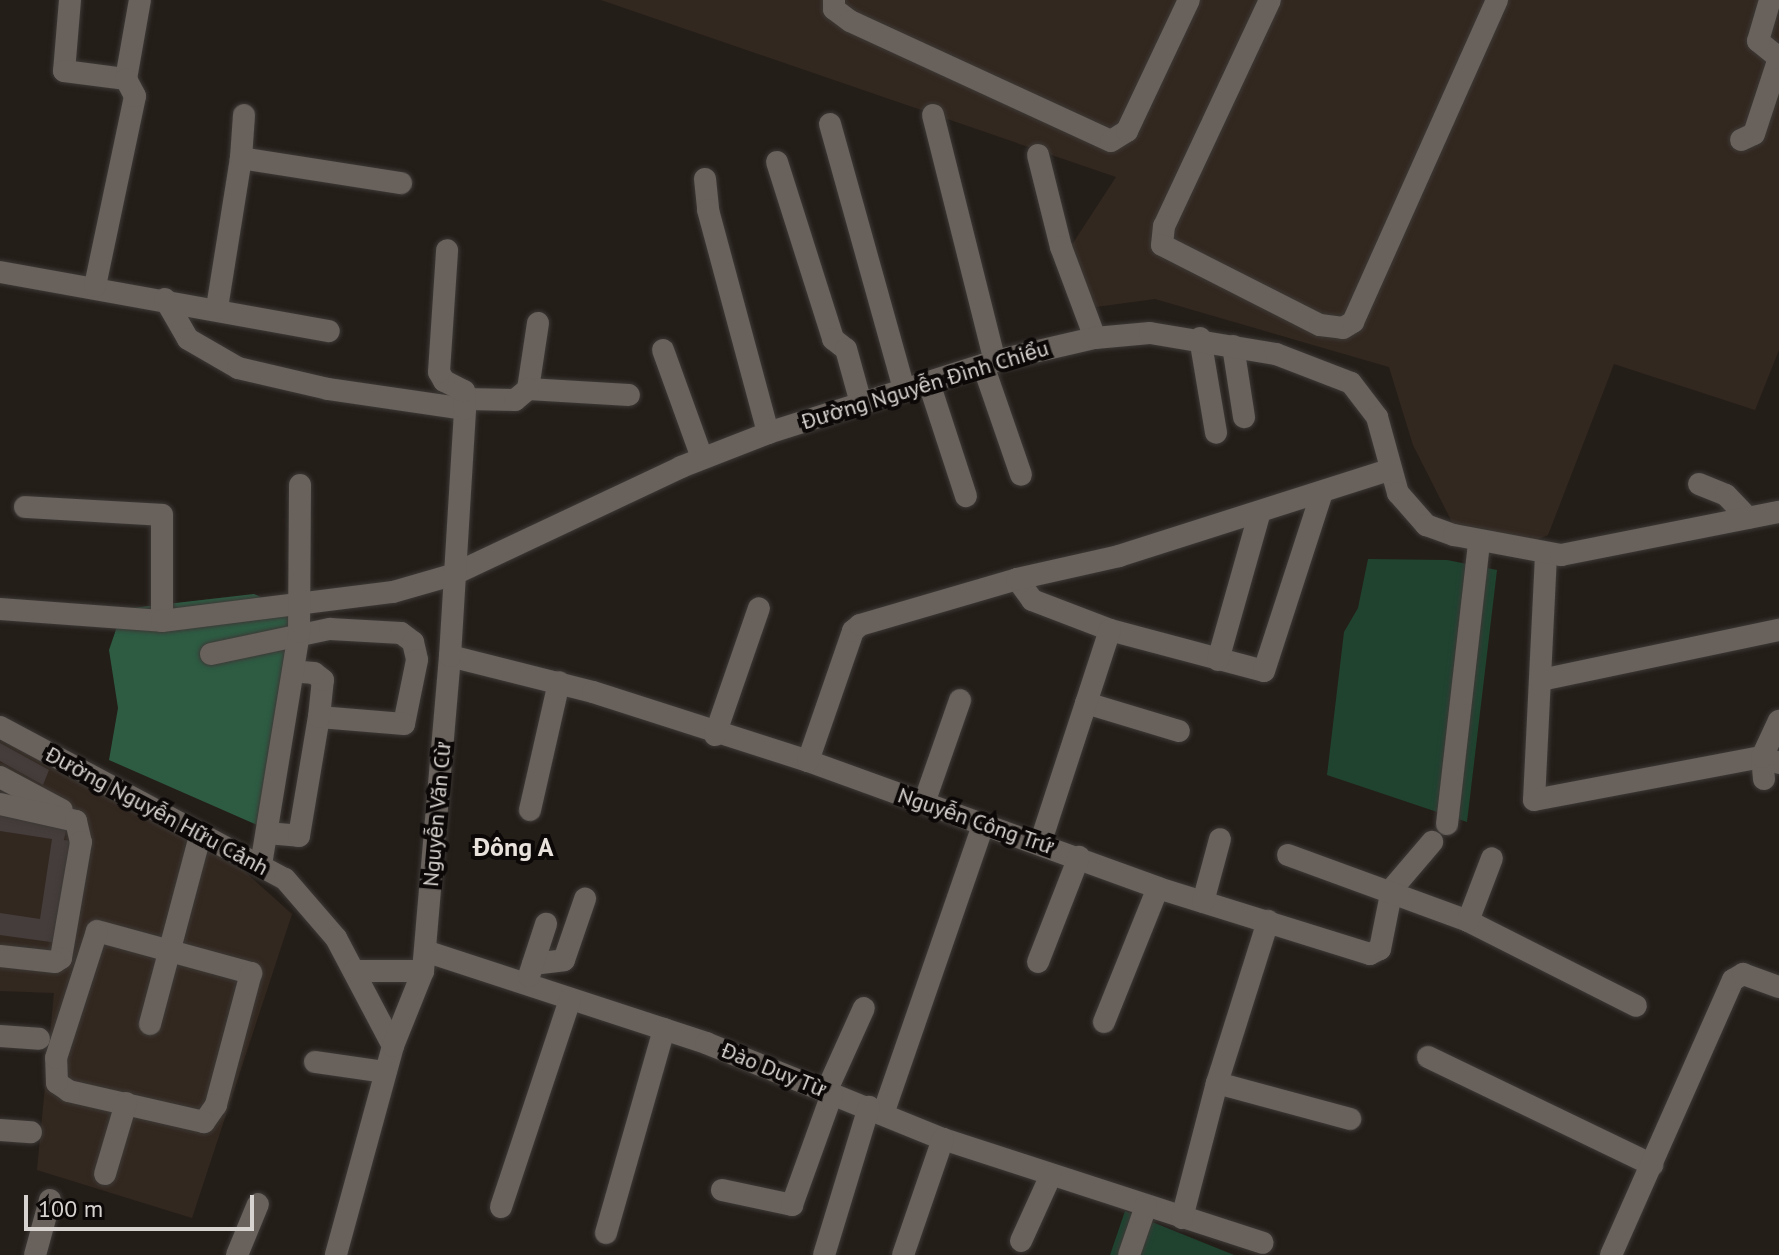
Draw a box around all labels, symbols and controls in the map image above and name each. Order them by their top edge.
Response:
street label: Đường Nguyễn Đình Chiểu [798,335,1052,435]
street label: Nguyễn Văn Cừ [417,740,457,888]
street label: Đường Nguyễn Hữu Cảnh [41,741,273,881]
street label: Nguyễn Công Trứ [894,782,1058,860]
district label: Đông A [472,831,554,863]
street label: Đào Duy Từ [717,1037,831,1103]
scale bar [28,1179,258,1229]
text: 100 m [38,1193,103,1224]

